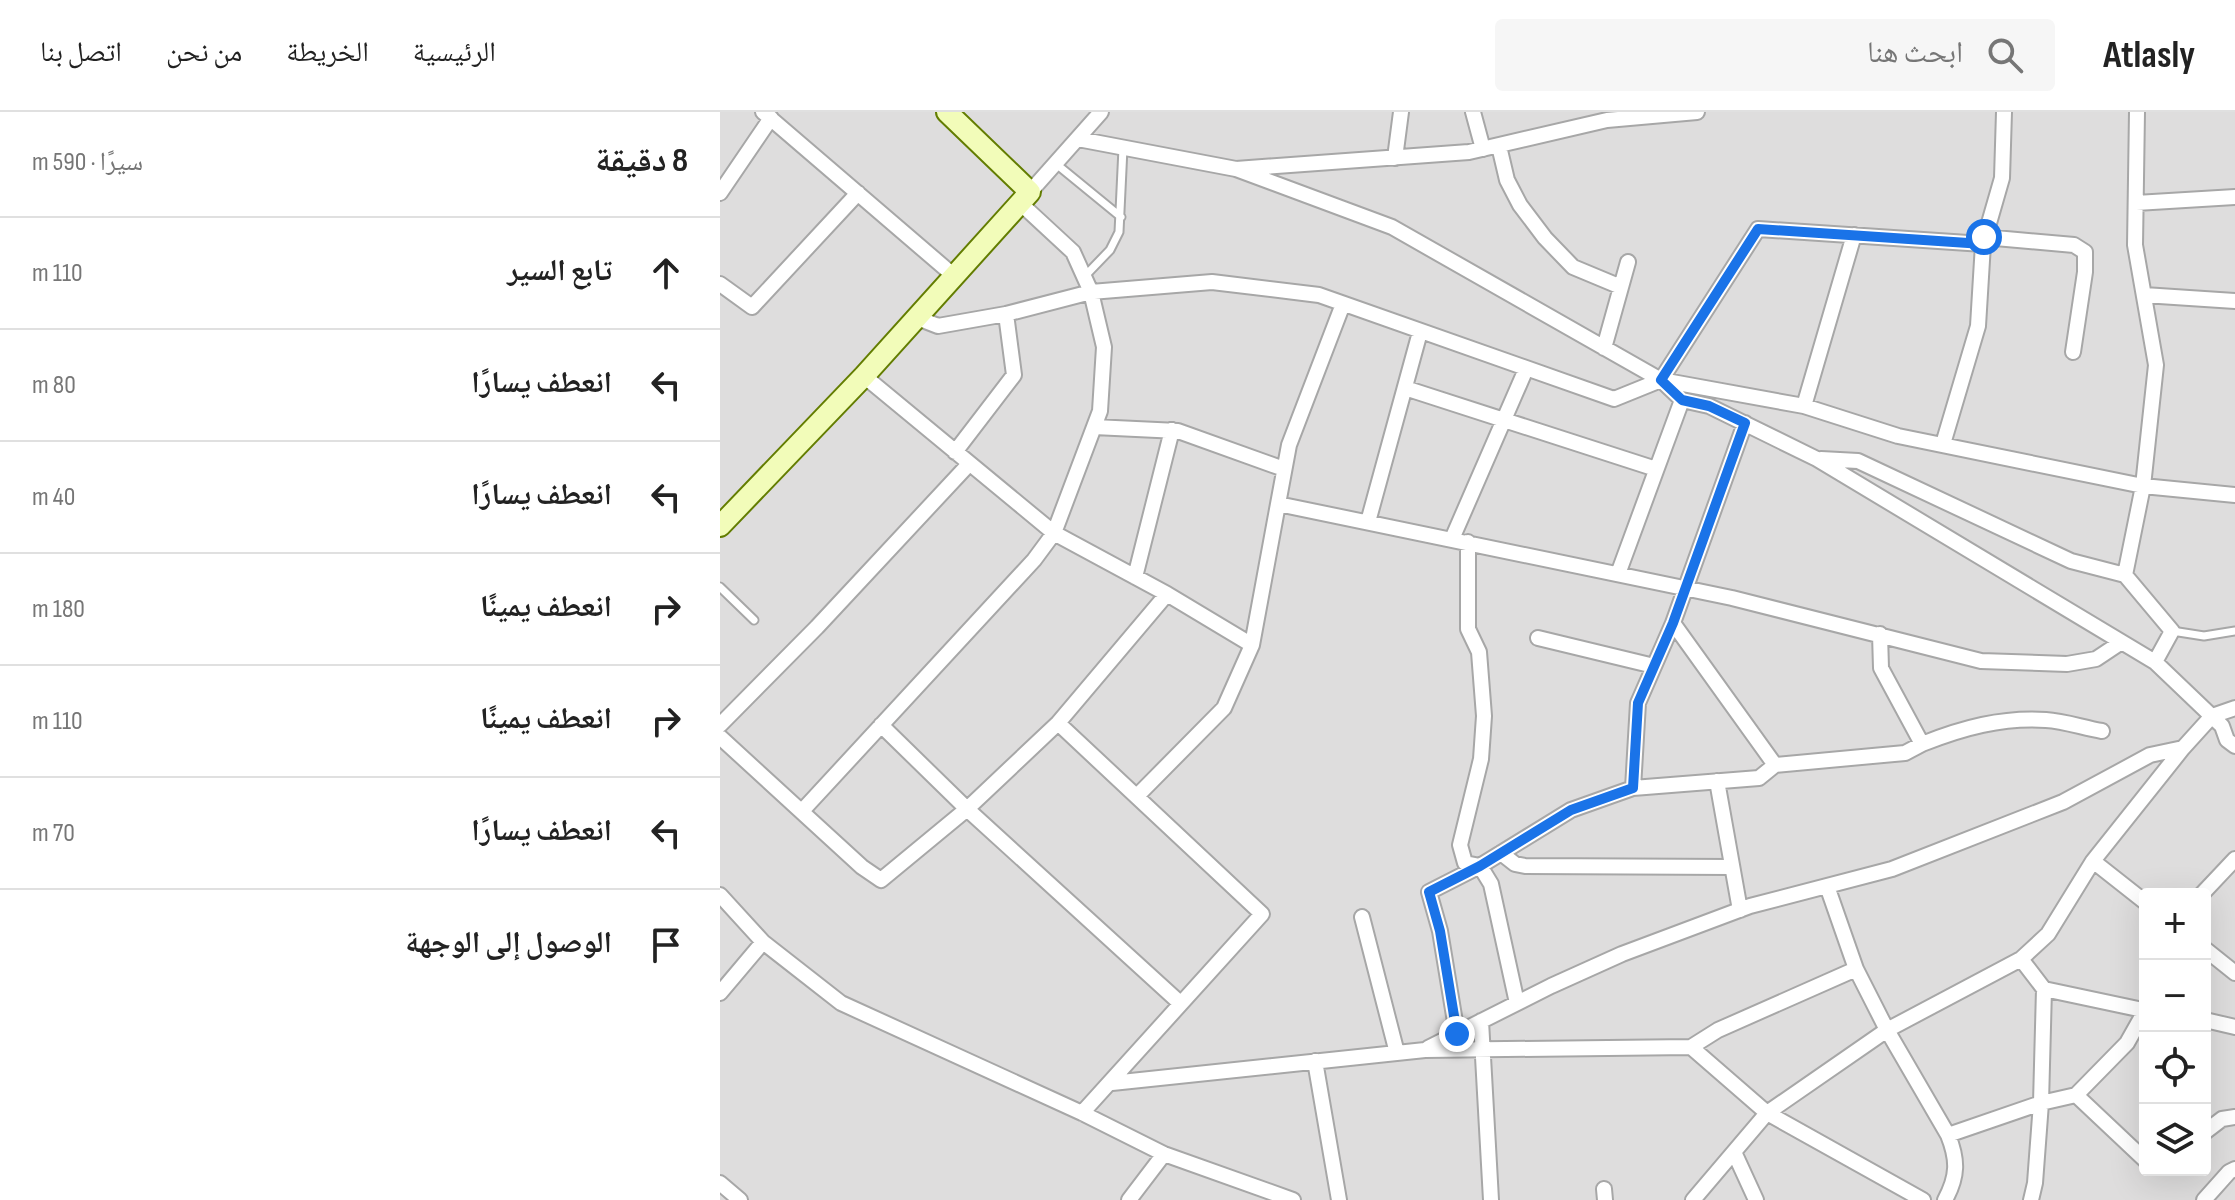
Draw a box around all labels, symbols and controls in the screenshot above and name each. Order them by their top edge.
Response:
search box [1495,19,2055,91]
icon: search [1983,33,2027,77]
text: Atlasly [2103,33,2195,78]
text: ابحث هنا [1867,35,1963,71]
text: اتصل بنا [40,36,122,69]
text: من نحن [166,36,242,69]
text: الخريطة [286,36,369,69]
text: الرئيسية [413,36,496,69]
text: 8 دقيقة [595,140,688,181]
text: سيرًا · 590 m [32,147,143,178]
route start [1966,219,2002,255]
icon: ahead [644,251,688,295]
text: تابع السير [507,253,612,289]
text: 110 m [32,258,83,289]
icon: left [644,363,688,407]
text: انعطف يسارًا [471,365,612,401]
text: 80 m [32,370,76,401]
icon: left [644,475,688,519]
text: انعطف يسارًا [471,477,612,513]
text: 40 m [32,482,75,513]
icon: right [644,587,688,631]
text: انعطف يمينًا [480,589,612,625]
text: 180 m [32,594,85,625]
icon: right [644,699,688,743]
text: انعطف يمينًا [480,701,612,737]
text: 110 m [32,706,83,737]
icon: left [644,811,688,855]
text: انعطف يسارًا [471,813,612,849]
text: 70 m [32,818,75,849]
map controls [2139,888,2211,1176]
button: + [2139,888,2211,960]
icon: arrive [644,923,688,967]
text: الوصول إلى الوجهة [405,925,612,961]
button: − [2139,960,2211,1032]
route end [1439,1016,1475,1052]
button: locate [2139,1032,2211,1104]
button: layers [2139,1104,2211,1176]

